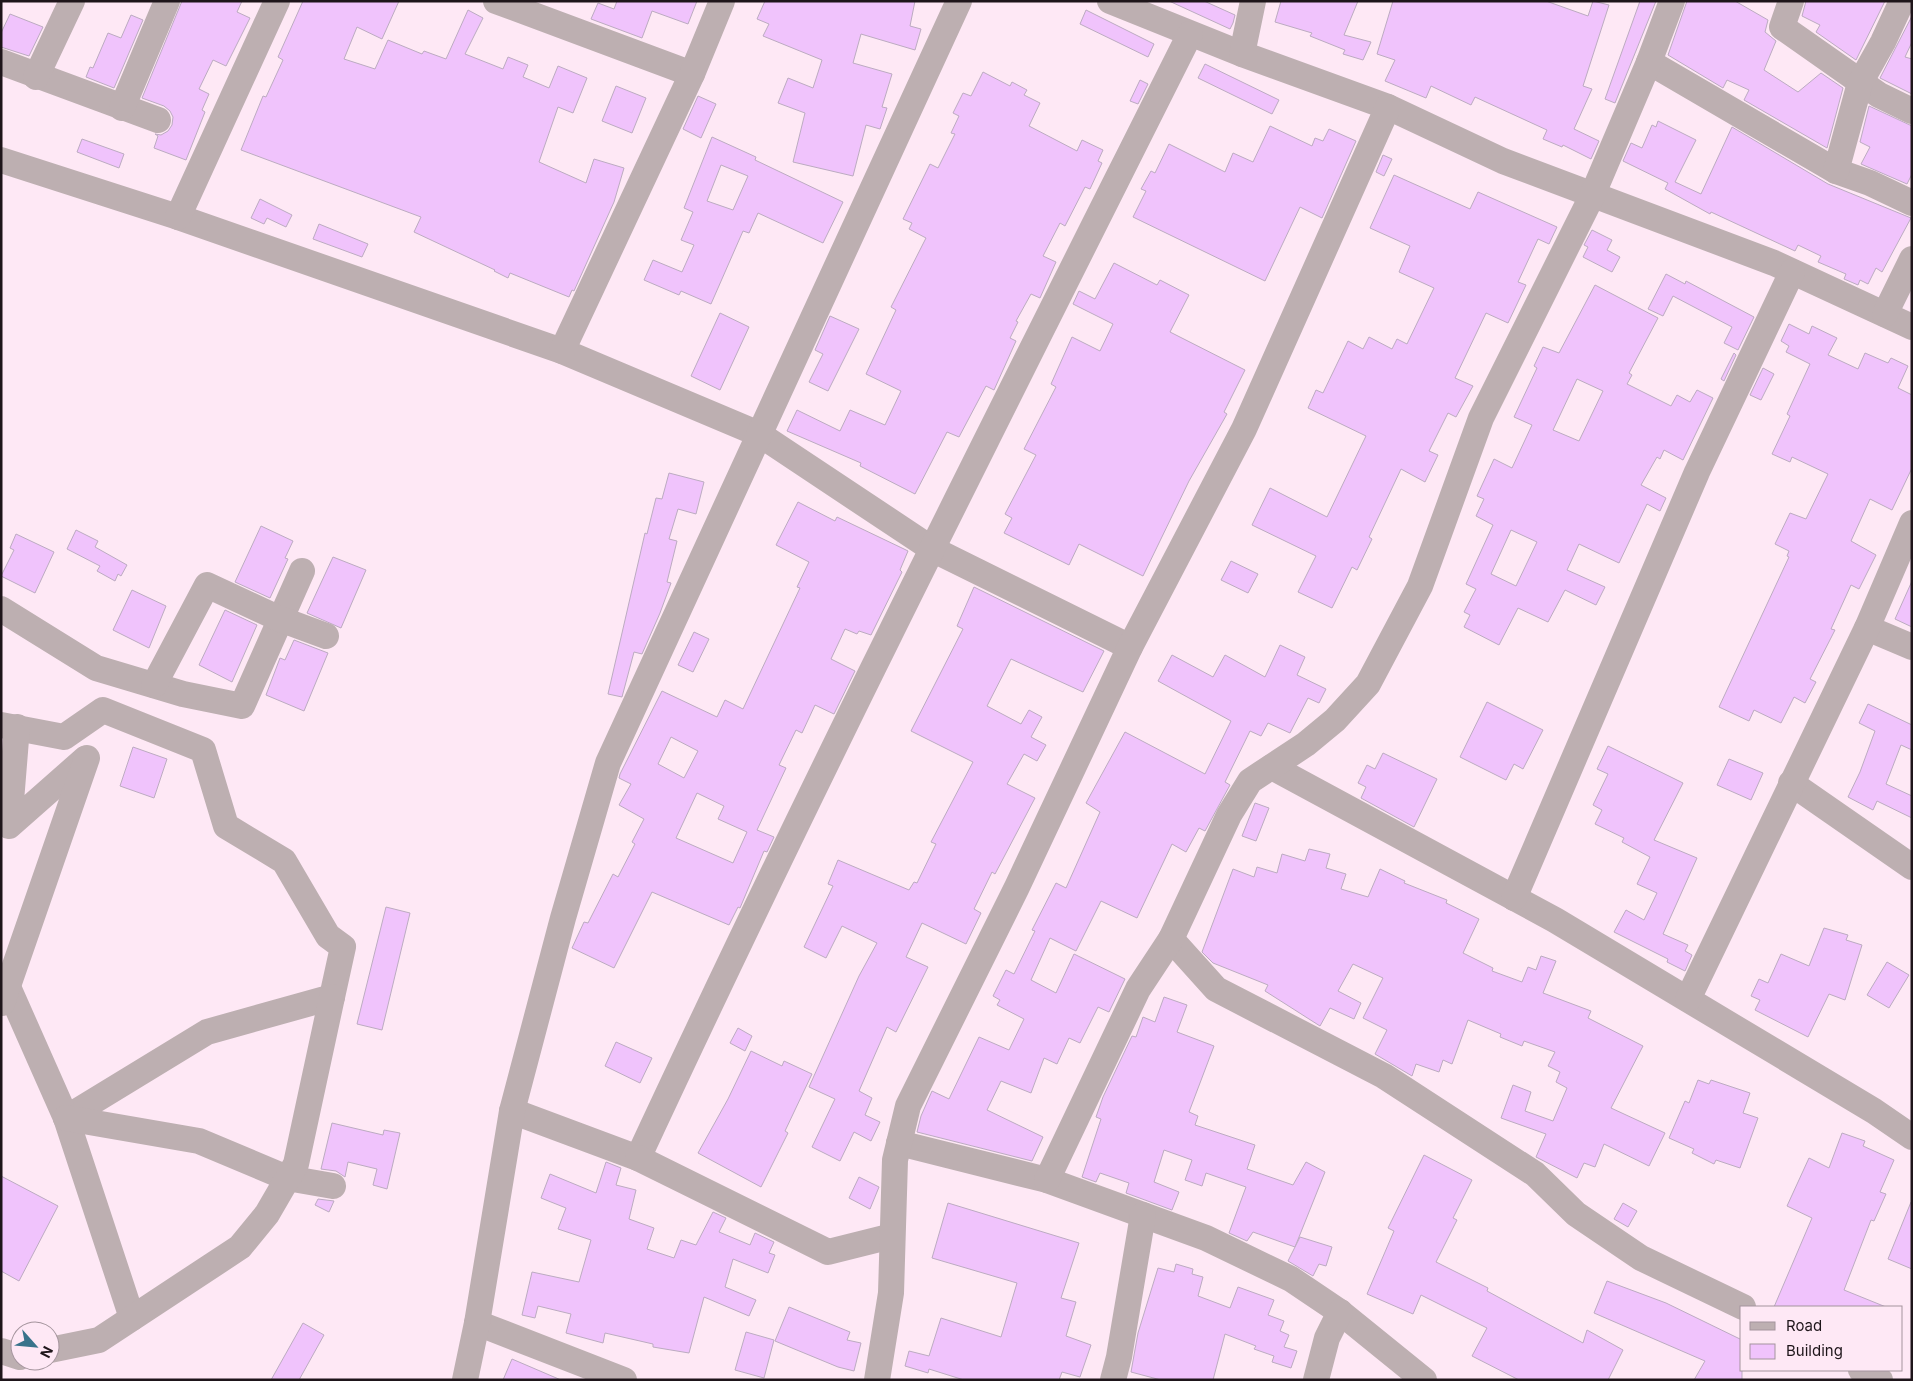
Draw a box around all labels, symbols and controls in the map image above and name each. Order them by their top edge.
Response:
legend [1740,1306,1903,1371]
text: Road [1786,1316,1822,1335]
north arrow [10,1321,60,1371]
text: Building [1786,1341,1843,1360]
text: N [37,1344,57,1361]

